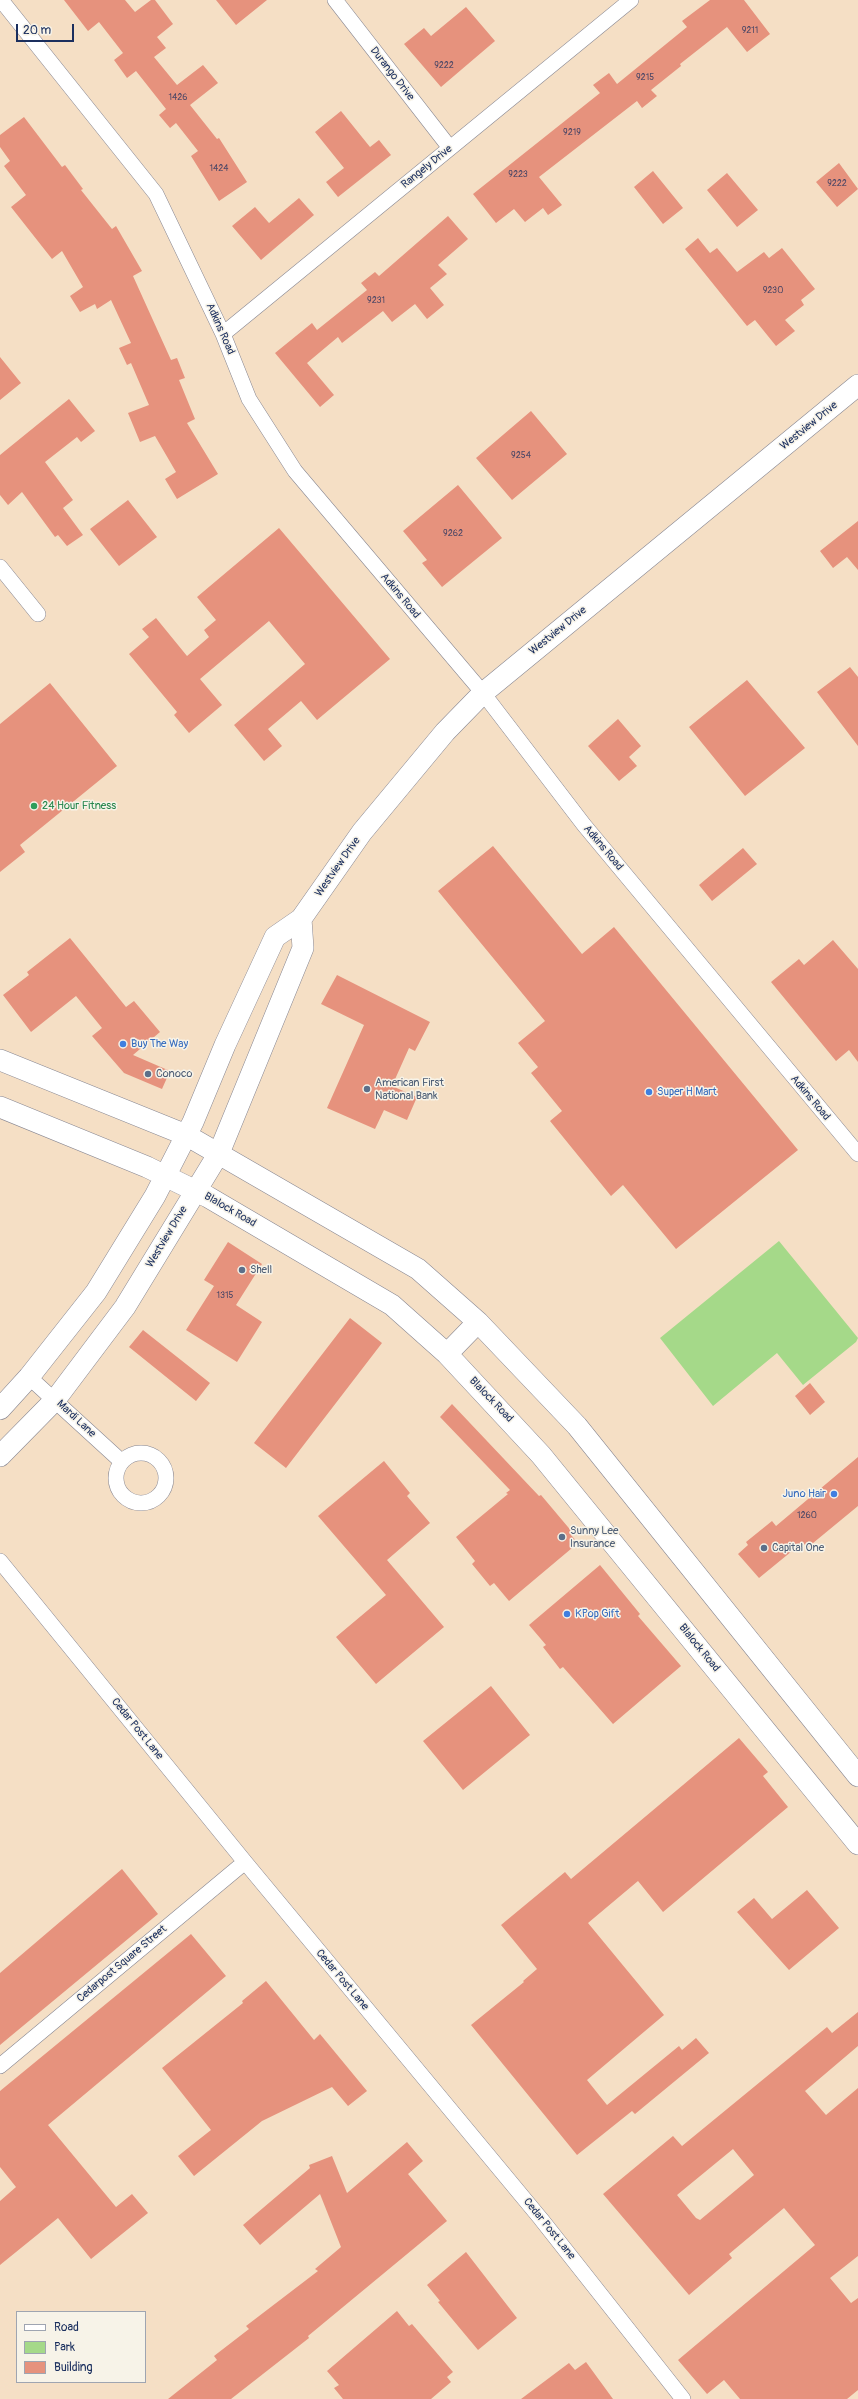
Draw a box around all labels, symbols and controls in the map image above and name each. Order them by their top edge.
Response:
scale bar [18,16,76,42]
text: 20 m [23,23,51,38]
house number: 9211 [742,26,758,36]
street label: Durango Drive [367,45,417,103]
house number: 9222 [434,61,454,71]
house number: 9215 [636,73,654,83]
house number: 1426 [168,93,188,103]
house number: 9219 [563,128,581,138]
street label: Rangely Drive [399,143,455,191]
house number: 1424 [210,164,228,174]
house number: 9223 [508,170,528,180]
house number: 9222 [827,179,847,189]
house number: 9230 [763,286,783,296]
house number: 9231 [367,296,385,306]
street label: Adkins Road [203,301,237,357]
street label: Westview Drive [778,399,840,453]
house number: 9254 [511,451,531,461]
house number: 9262 [443,529,463,539]
street label: Adkins Road [377,571,423,621]
street label: Westview Drive [527,604,589,658]
place label: 24 Hour Fitness [42,799,116,813]
marker: 24 Hour Fitness [29,801,39,811]
street label: Adkins Road [580,823,626,873]
street label: Westview Drive [313,835,363,899]
place label: Buy The Way [131,1037,188,1051]
marker: Buy The Way [118,1039,128,1049]
place label: Conoco [156,1067,192,1081]
marker: Conoco [143,1069,153,1079]
street label: Adkins Road [787,1073,833,1123]
place label: American First National Bank [375,1076,444,1102]
marker: American First National Bank [362,1084,372,1094]
place label: Super H Mart [657,1085,717,1099]
marker: Super H Mart [644,1087,654,1097]
street label: Blalock Road [202,1190,258,1230]
street label: Westview Drive [143,1204,191,1270]
place label: Shell [250,1263,272,1277]
marker: Shell [237,1265,247,1275]
house number: 1315 [217,1291,233,1301]
street label: Blalock Road [466,1375,516,1425]
street label: Mardi Lane [54,1397,98,1441]
place label: Juno Hair [782,1487,826,1501]
marker: Juno Hair [829,1489,839,1499]
house number: 1260 [797,1511,817,1521]
place label: Sunny Lee Insurance [570,1524,618,1550]
marker: Sunny Lee Insurance [557,1532,567,1542]
place label: Capital One [772,1541,824,1555]
marker: Capital One [759,1543,769,1553]
place label: KPop Gift [575,1607,619,1621]
marker: KPop Gift [562,1609,572,1619]
street label: Blalock Road [676,1621,722,1675]
street label: Cedar Post Lane [108,1696,166,1762]
street label: Cedarpost Square Street [74,1923,170,2005]
street label: Cedar Post Lane [313,1947,371,2013]
street label: Cedar Post Lane [520,2196,578,2262]
legend [16,2311,146,2383]
text: Road [54,2320,79,2335]
text: Park [54,2340,75,2355]
text: Building [54,2360,93,2375]

